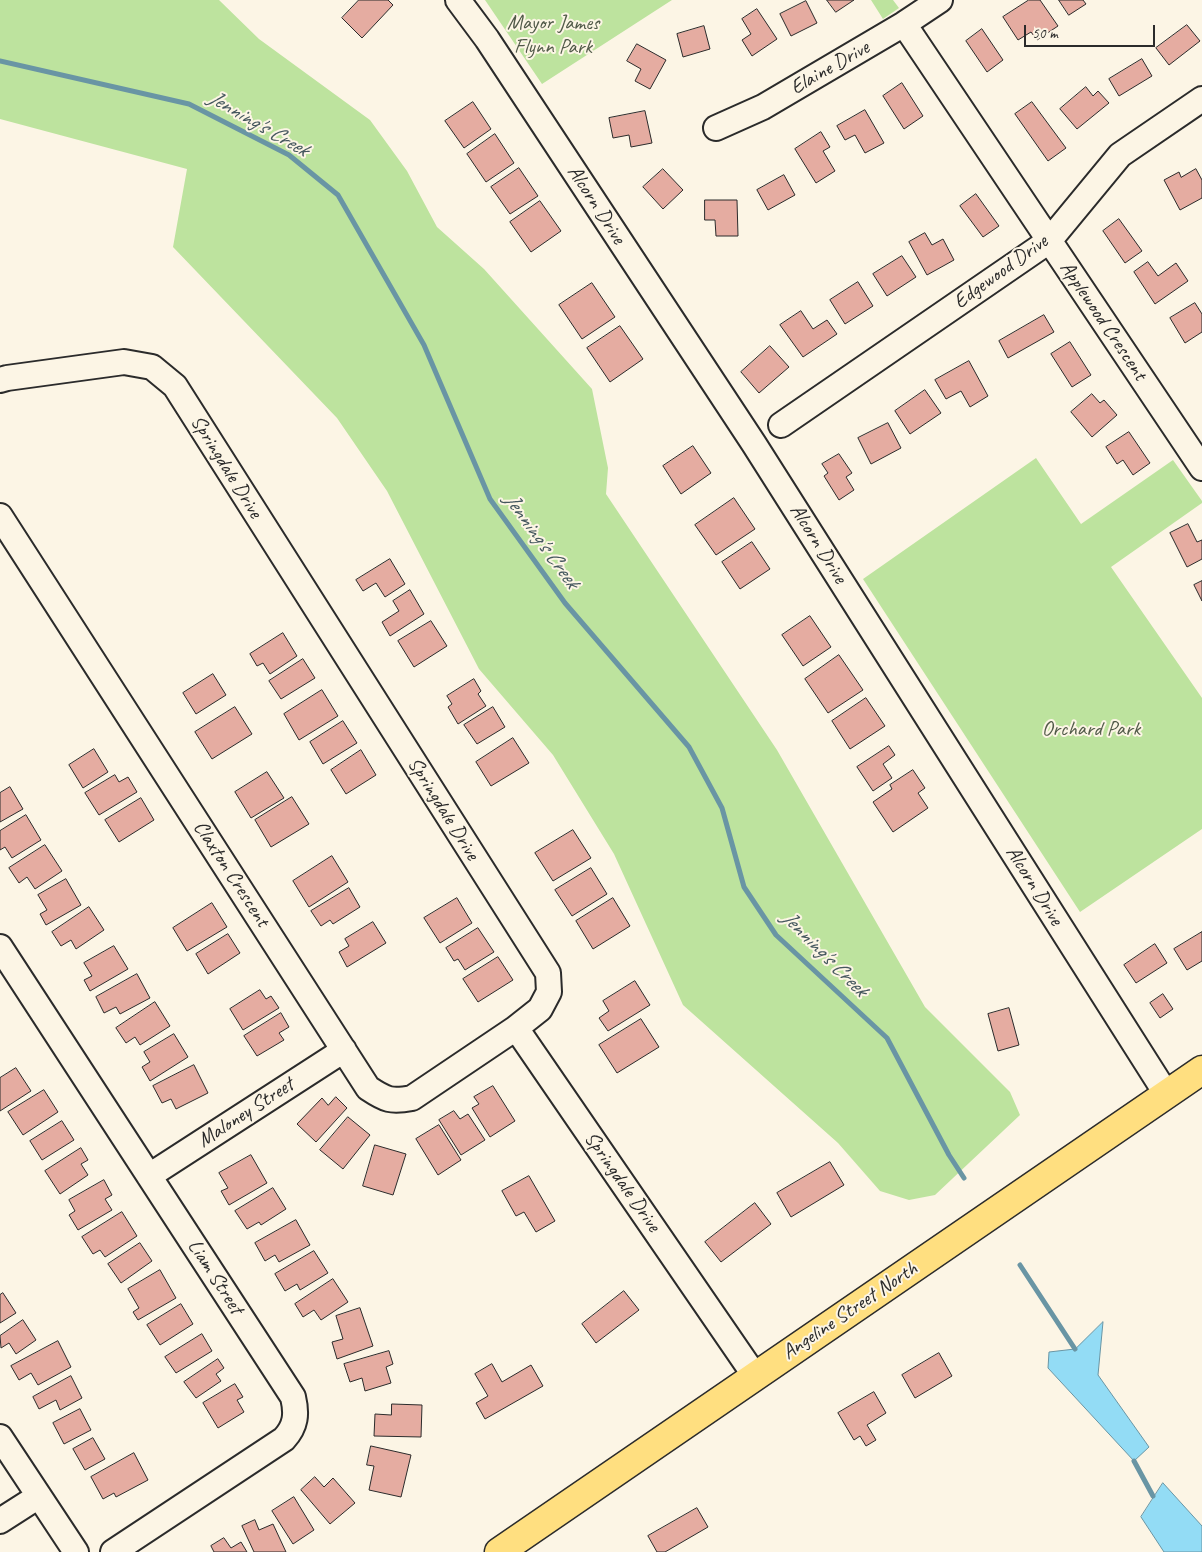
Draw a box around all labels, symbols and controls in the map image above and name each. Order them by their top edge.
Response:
park label: Mayor James Flynn Park [507,10,599,60]
scale bar [1027,15,1158,47]
text: 50 m [1032,24,1058,43]
street label: Elaine Drive [786,35,874,101]
water label: Jenning's Creek [203,85,313,163]
street label: Alcorn Drive [561,161,631,249]
street label: Edgewood Drive [949,229,1053,315]
street label: Applewood Crescent [1054,257,1152,385]
street label: Springdale Drive [184,411,268,523]
water label: Jenning's Creek [498,488,584,594]
street label: Alcorn Drive [784,500,852,588]
park label: Orchard Park [1042,716,1140,742]
street label: Springdale Drive [401,753,485,865]
street label: Claxton Crescent [187,816,275,932]
street label: Alcorn Drive [1000,842,1068,930]
water label: Jenning's Creek [775,905,873,1003]
street label: Maloney Street [193,1073,299,1153]
street label: Springdale Drive [578,1127,666,1237]
street label: Liam Street [182,1235,248,1319]
street label: Angeline Street North [778,1256,922,1366]

